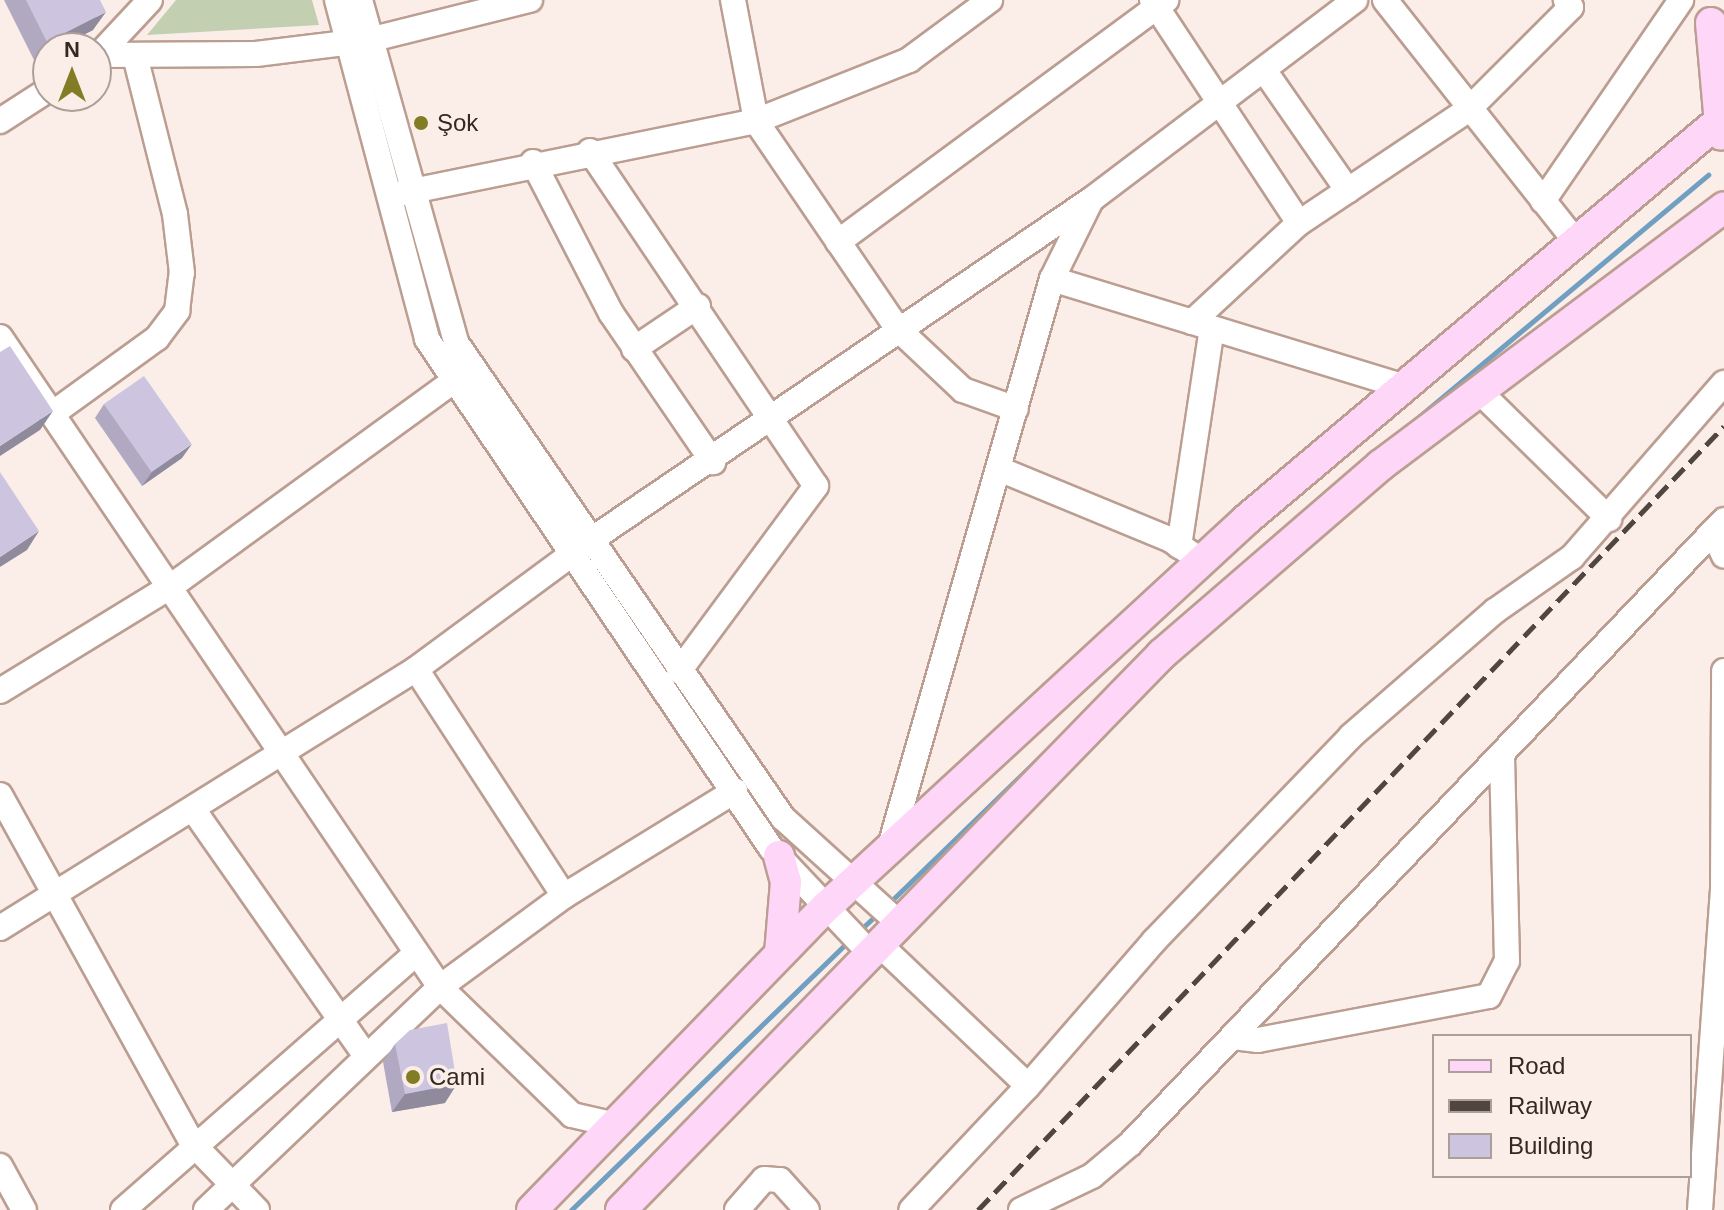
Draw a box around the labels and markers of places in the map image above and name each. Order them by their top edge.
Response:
place label: Şok [437,109,478,137]
marker: Şok [412,114,430,132]
place label: Cami [429,1063,485,1091]
marker: Cami [404,1068,422,1086]

